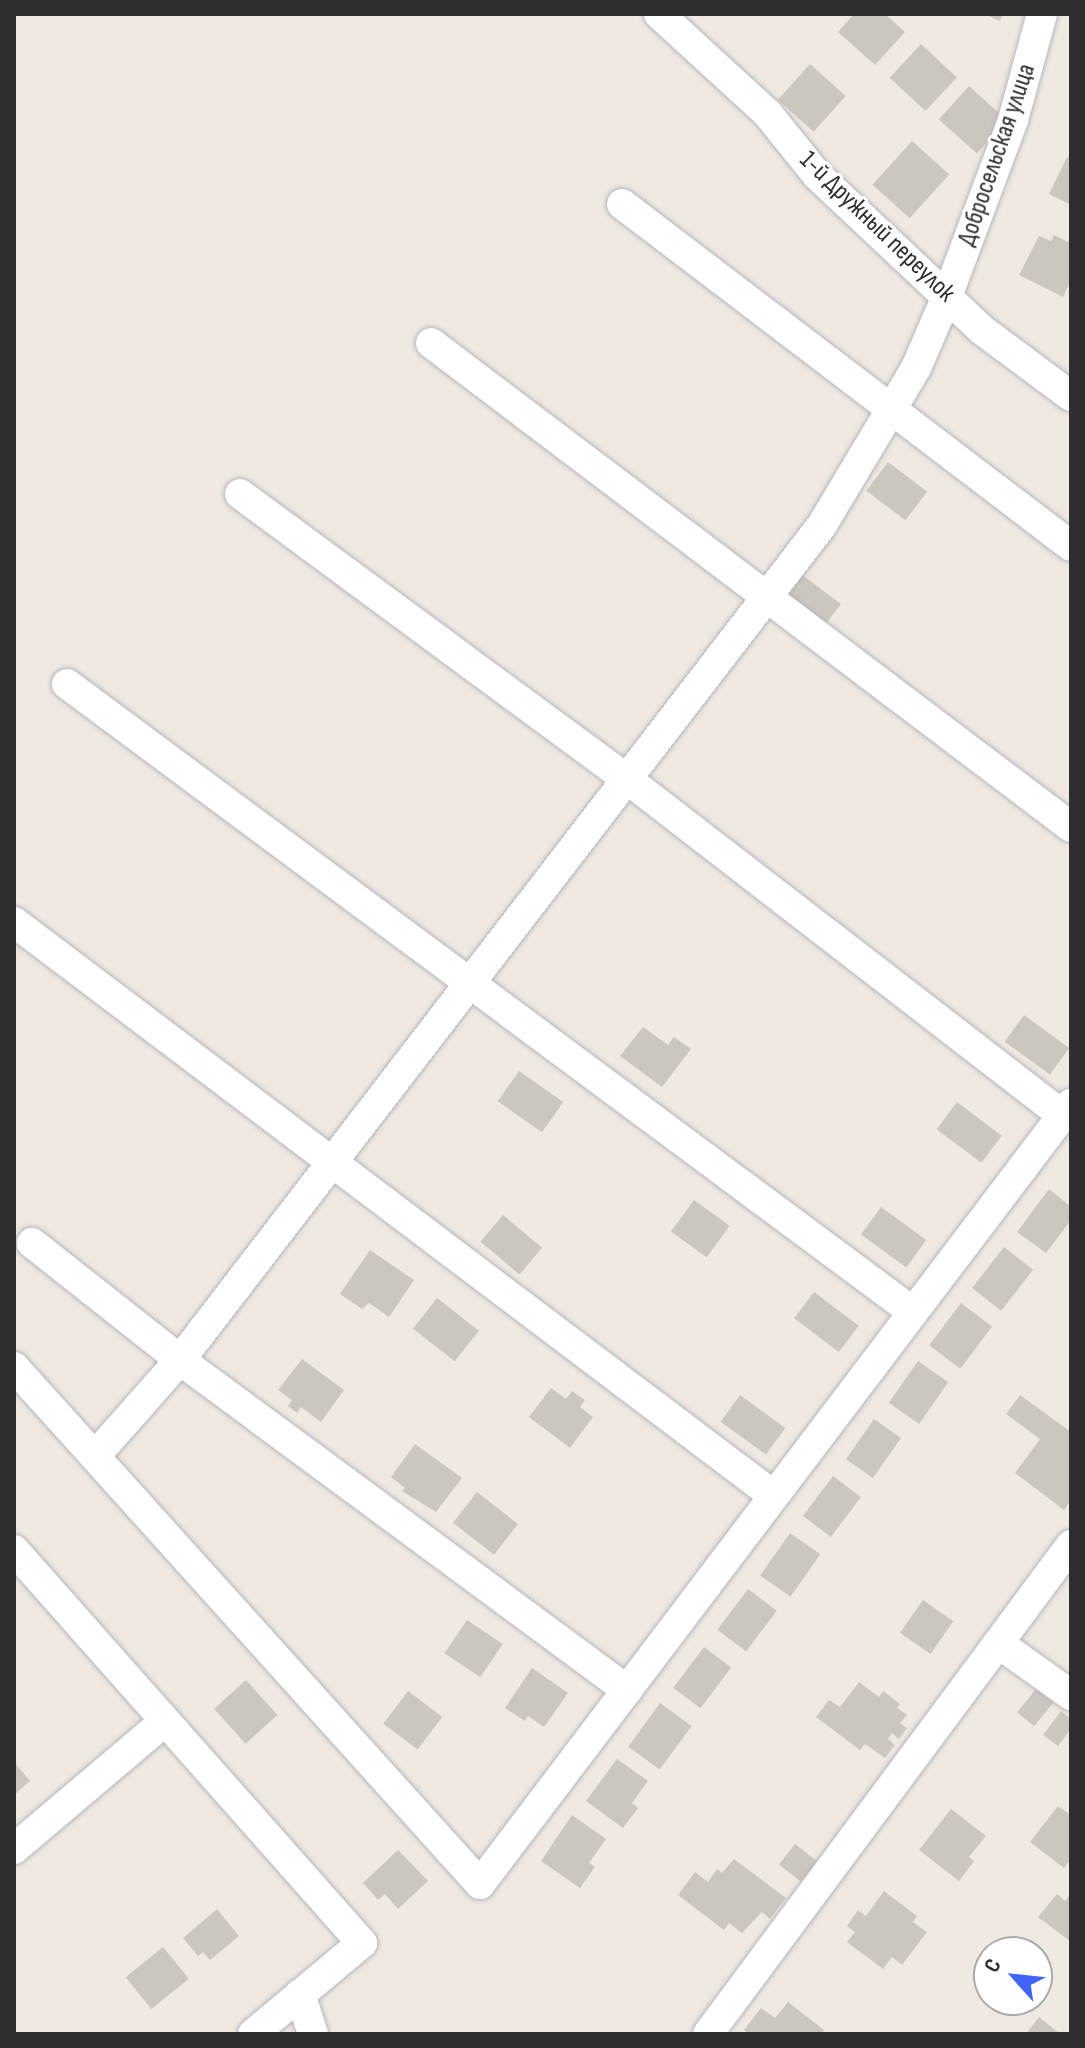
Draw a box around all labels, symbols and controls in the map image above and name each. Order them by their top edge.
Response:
street label: Добросельская улица [951,60,1043,250]
street label: 1-й Дружный переулок [793,145,961,309]
north arrow [973,1936,1053,2016]
text: С [978,1955,1008,1977]

